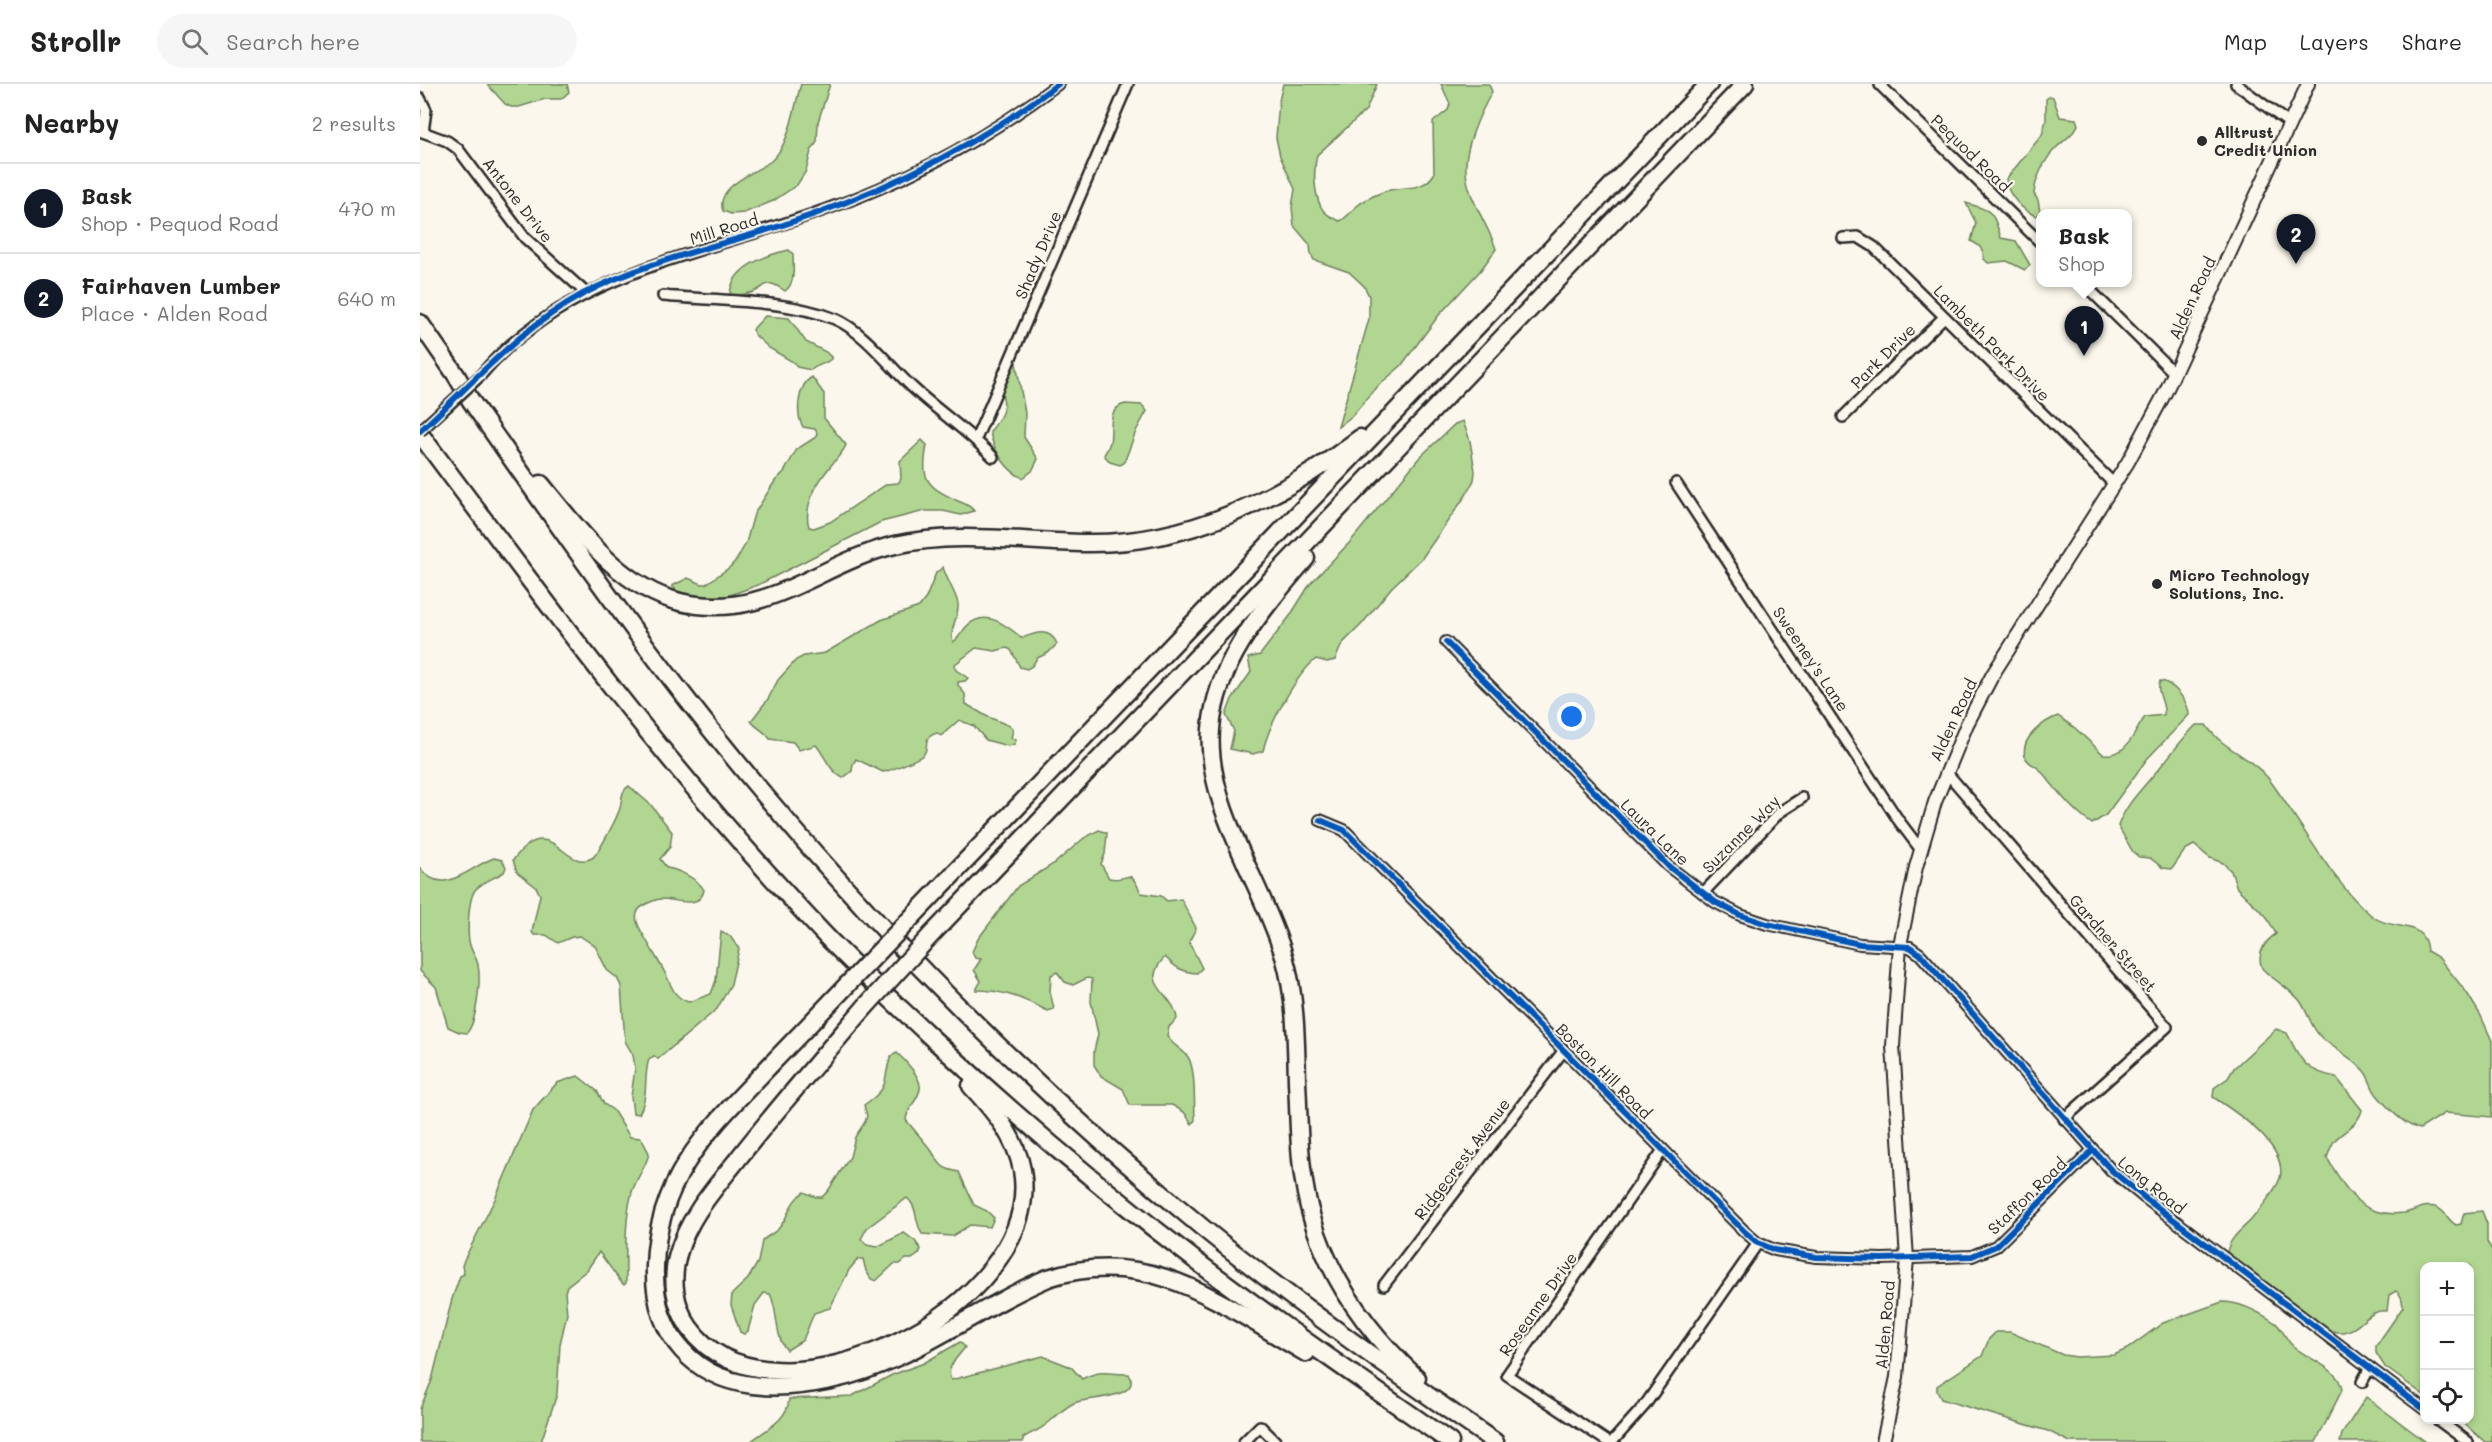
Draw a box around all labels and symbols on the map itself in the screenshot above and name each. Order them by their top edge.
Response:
street label: Pequod Road [1927,109,2016,196]
place label: Alltrust Credit Union [2214,121,2317,160]
marker: Alltrust Credit Union [2195,134,2209,148]
street label: Antone Drive [479,153,558,247]
street label: Shady Drive [1010,207,1066,302]
street label: Mill Road [687,208,761,249]
pin: 2 [2276,214,2316,264]
street label: Alden Road [2163,253,2220,343]
street label: Lambeth Park Drive [1930,280,2055,405]
pin: 1 [2064,306,2104,356]
street label: Park Drive [1846,319,1920,393]
place label: Micro Technology Solutions, Inc. [2169,564,2310,603]
marker: Micro Technology Solutions, Inc. [2150,577,2164,591]
street label: Sweeney's Lane [1769,602,1854,715]
street label: Alden Road [1924,675,1981,765]
your location [1557,702,1586,731]
street label: Suzanne Way [1697,790,1784,877]
street label: Laura Lane [1617,794,1694,870]
street label: Gardner Street [2065,889,2162,996]
street label: Boston Hill Road [1552,1018,1657,1123]
street label: Ridgecrest Avenue [1409,1094,1514,1224]
street label: Long Road [2114,1151,2190,1218]
street label: Staffon Road [1983,1153,2071,1239]
street label: Roseanne Drive [1494,1248,1581,1360]
street label: Alden Road [1870,1280,1899,1370]

